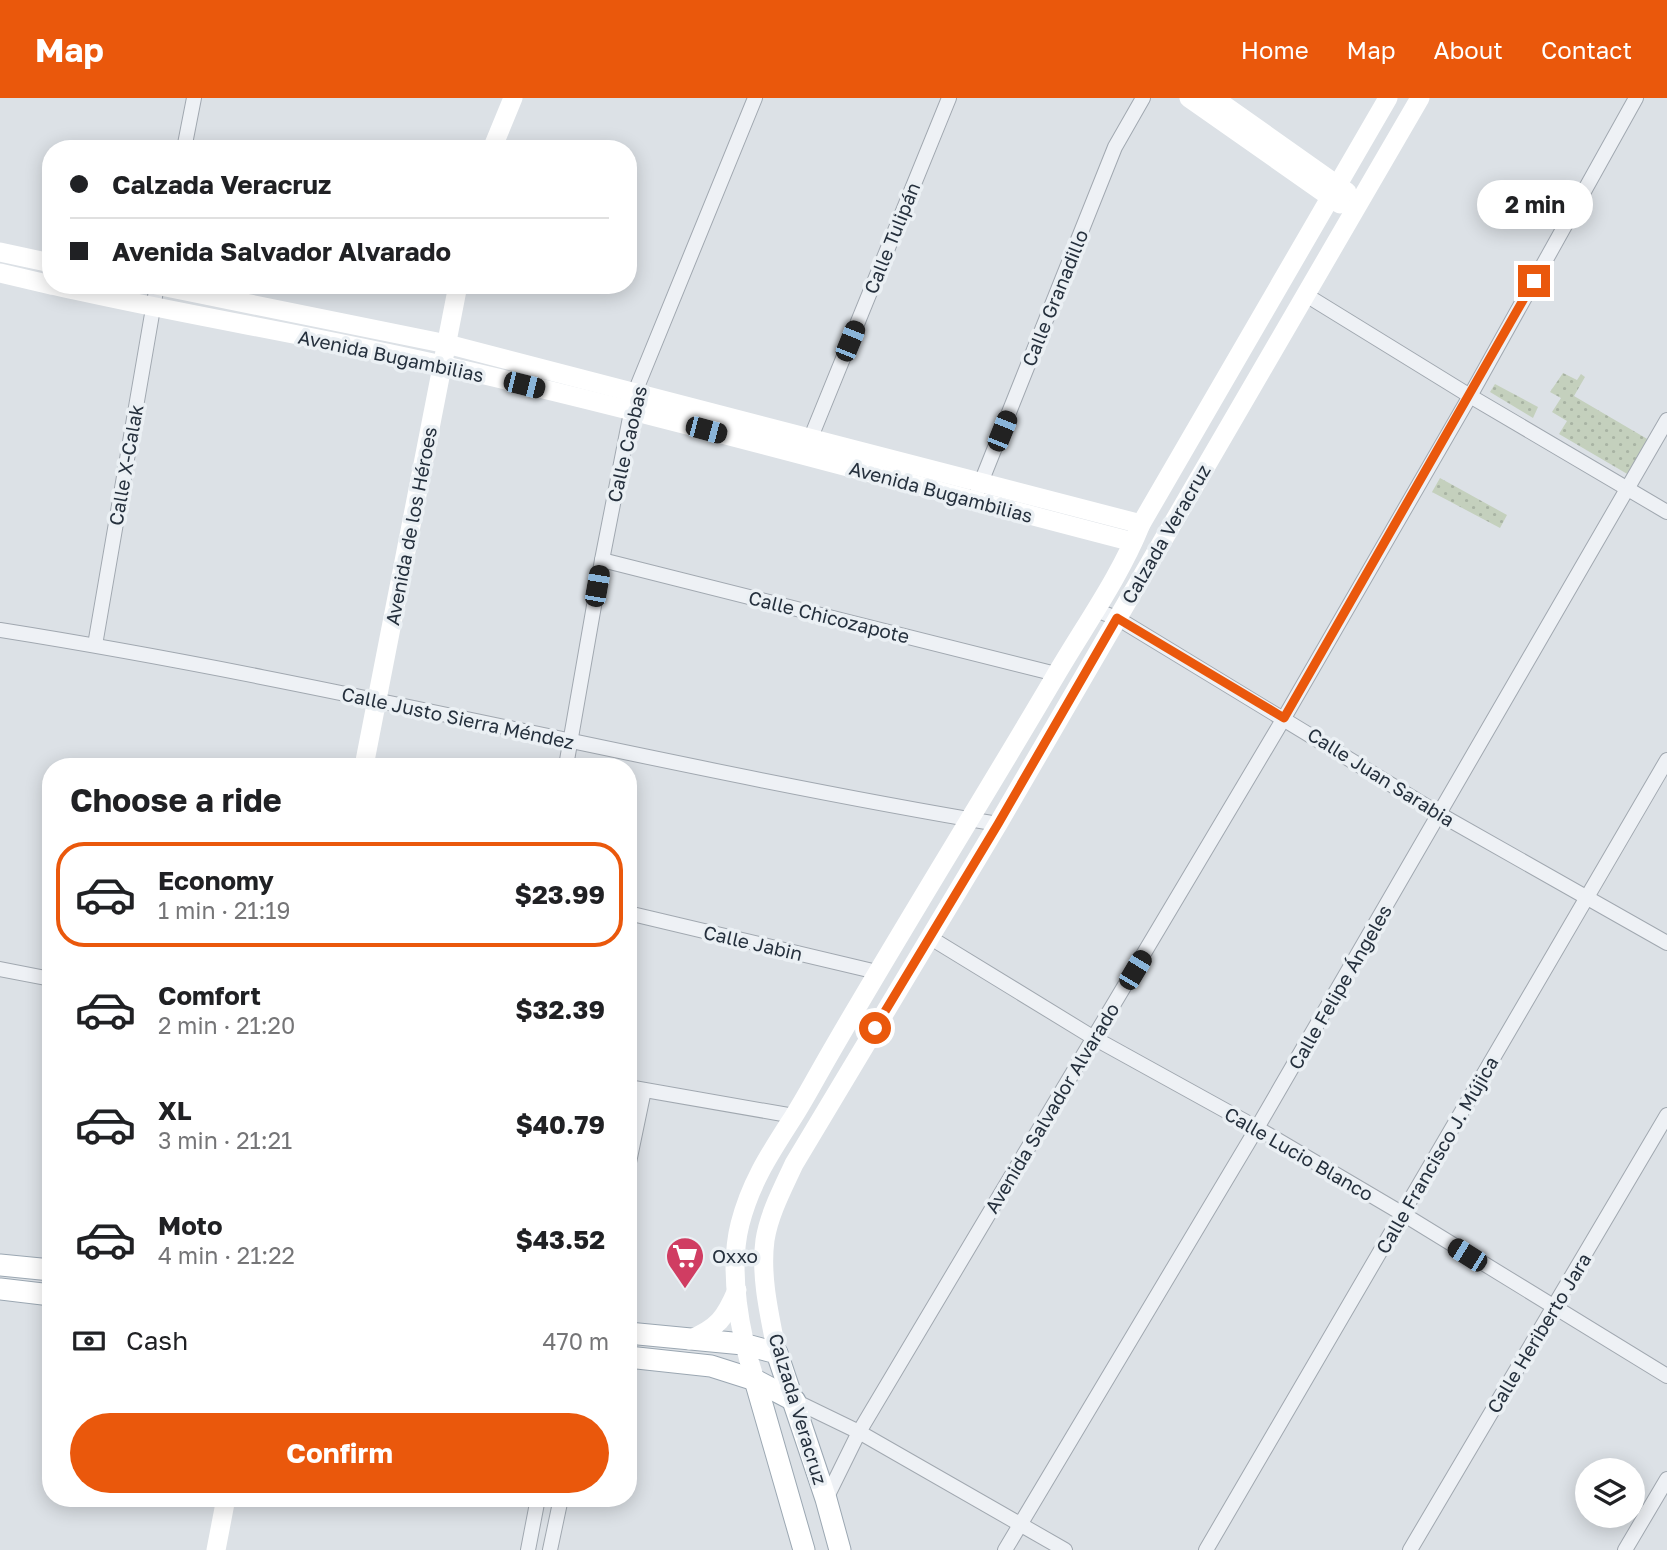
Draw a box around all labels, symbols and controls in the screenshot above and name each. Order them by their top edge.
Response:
text: Map [35,30,104,69]
text: Home [1241,35,1309,64]
text: Map [1347,35,1396,64]
text: About [1434,35,1503,64]
text: Contact [1541,35,1632,64]
text: Calzada Veracruz [112,169,331,200]
street label: Calle Tulipán [859,179,924,297]
callout: 2 min [1476,180,1592,228]
text: 2 min [1505,190,1565,218]
street label: Calle Granadillo [1017,226,1092,369]
text: Avenida Salvador Alvarado [112,236,451,267]
route end [1518,265,1550,297]
car [833,318,868,364]
street label: Avenida Bugambilias [296,325,486,386]
car [502,370,547,400]
street label: Calle Caobas [602,383,651,504]
street label: Calle X-Calak [104,402,148,527]
car [985,408,1020,454]
car [683,414,730,446]
street label: Avenida de los Héroes [380,425,441,627]
street label: Avenida Bugambilias [847,456,1035,527]
street label: Calzada Veracruz [1116,460,1215,608]
car [584,563,611,609]
street label: Calle Chicozapote [746,585,912,648]
street label: Calle Justo Sierra Méndez [340,682,576,753]
street label: Calle Juan Sarabia [1304,722,1459,831]
text: Choose a ride [70,781,282,819]
icon: car [74,863,137,926]
text: Economy [158,865,274,896]
text: $23.99 [515,879,605,910]
text: 1 min · 21:19 [158,896,290,924]
street label: Calle Felipe Ángeles [1283,900,1396,1073]
street label: Calle Jabin [701,920,805,965]
car [1116,947,1155,993]
icon: car [74,978,137,1041]
text: Comfort [158,980,261,1011]
text: $32.39 [515,994,605,1025]
street label: Avenida Salvador Alvarado [980,998,1124,1217]
text: 2 min · 21:20 [158,1011,295,1039]
route start [859,1012,891,1044]
street label: Calle Francisco J. Mújica [1371,1052,1503,1257]
icon: car [74,1093,137,1156]
text: XL [158,1095,192,1126]
street label: Calle Lucio Blanco [1221,1102,1378,1206]
text: $40.79 [515,1109,605,1140]
text: 3 min · 21:21 [158,1126,292,1154]
icon: car [74,1208,137,1271]
text: Moto [158,1210,223,1241]
text: $43.52 [515,1224,605,1255]
supermarket icon: Oxxo [664,1235,706,1290]
car [1444,1235,1491,1275]
text: 4 min · 21:22 [158,1241,295,1269]
place label: Oxxo [712,1244,758,1267]
street label: Calle Heriberto Jara [1482,1248,1596,1417]
icon: cash [70,1322,108,1360]
text: Cash [126,1325,188,1356]
text: 470 m [542,1327,609,1355]
street label: Calzada Veracruz [765,1330,832,1487]
button: Confirm [70,1413,609,1493]
map controls [1575,1458,1645,1528]
button: layers [1575,1458,1645,1528]

